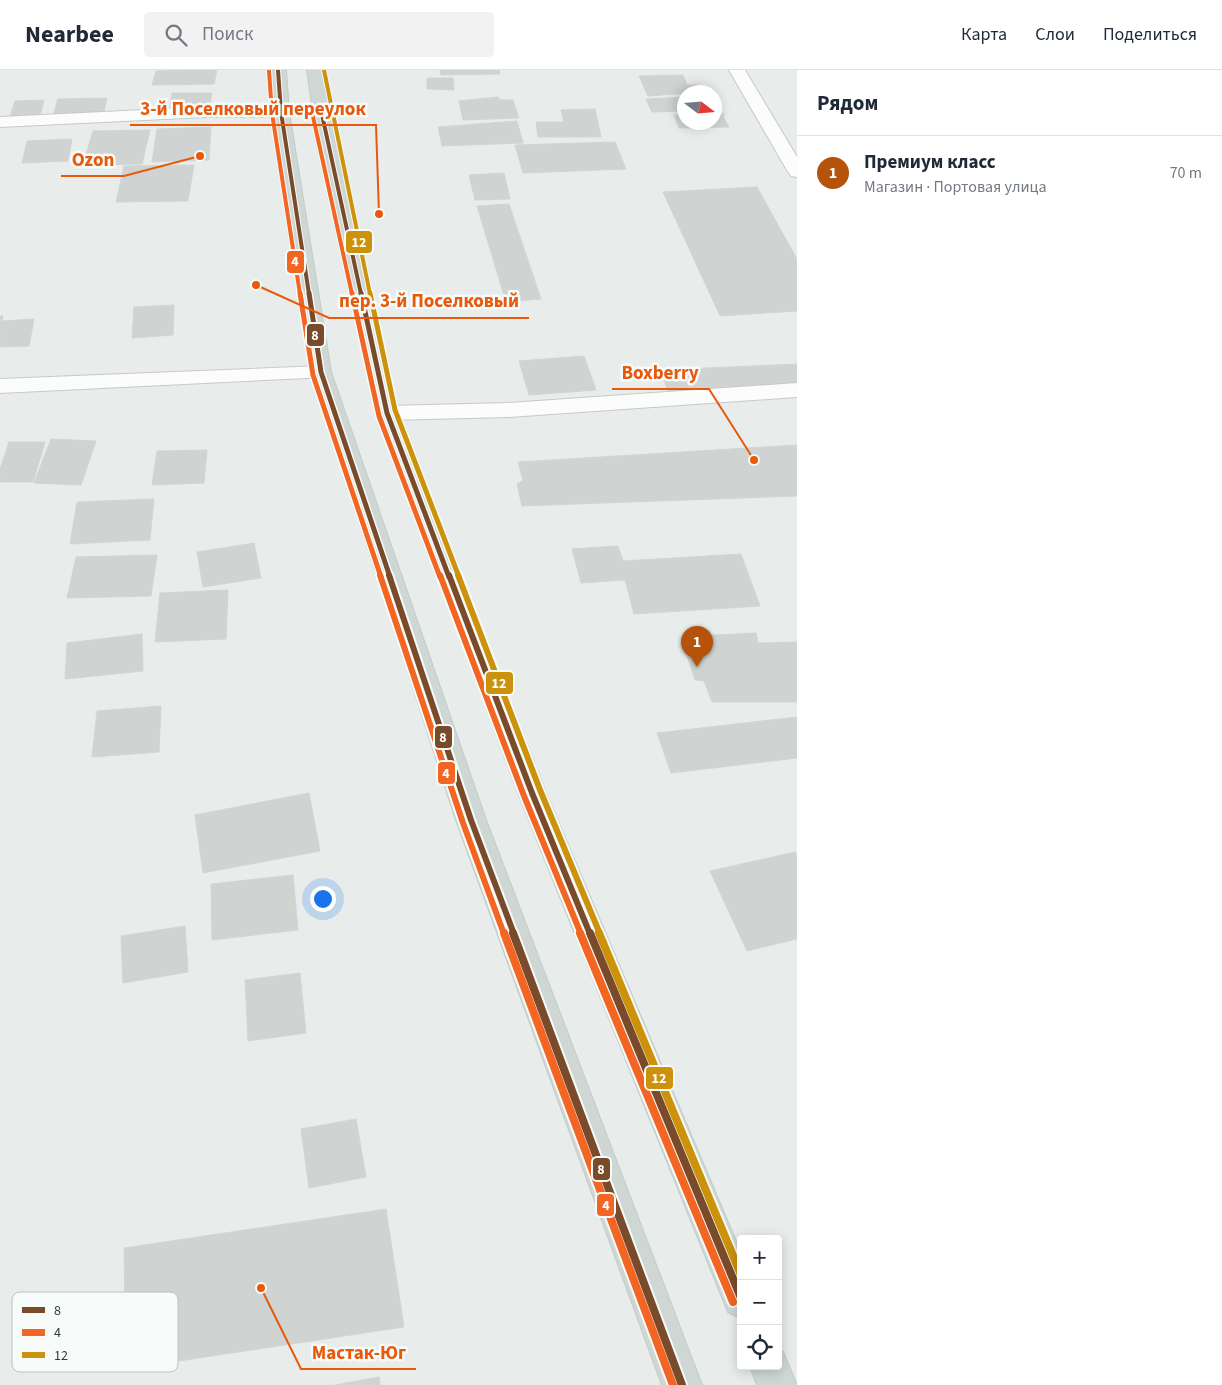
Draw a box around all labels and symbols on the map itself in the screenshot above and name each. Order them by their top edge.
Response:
north arrow [677,85,722,130]
callout: 3-й Поселковый переулок [130,91,376,125]
text: 3-й Поселковый переулок [140,96,366,123]
callout: Ozon [61,142,124,176]
text: Ozon [72,147,114,174]
line badge: 12 [345,230,373,254]
text: 12 [352,233,366,253]
line badge: 4 [286,250,305,274]
text: 4 [291,252,299,272]
callout: пер. 3-й Поселковый [329,284,529,318]
text: пер. 3-й Поселковый [339,288,519,315]
line badge: 8 [306,323,325,347]
text: 8 [311,326,319,346]
callout: Boxberry [612,355,709,389]
text: Boxberry [621,360,699,387]
pin: 1 [681,626,713,667]
line badge: 12 [485,671,514,695]
text: 12 [492,674,506,694]
line badge: 8 [434,725,453,749]
text: 8 [439,728,447,748]
line badge: 4 [437,761,456,785]
text: 4 [442,764,450,784]
your location [310,886,336,912]
line badge: 12 [645,1066,674,1090]
text: 12 [652,1069,666,1089]
line badge: 8 [592,1157,611,1181]
text: 8 [597,1160,605,1180]
line badge: 4 [596,1193,615,1217]
text: 4 [602,1196,610,1216]
legend [12,1292,178,1372]
text: 8 [54,1301,61,1321]
text: 4 [54,1323,61,1343]
callout: Мастак-Юг [301,1335,416,1369]
text: Мастак-Юг [312,1340,406,1367]
text: 12 [54,1346,68,1366]

